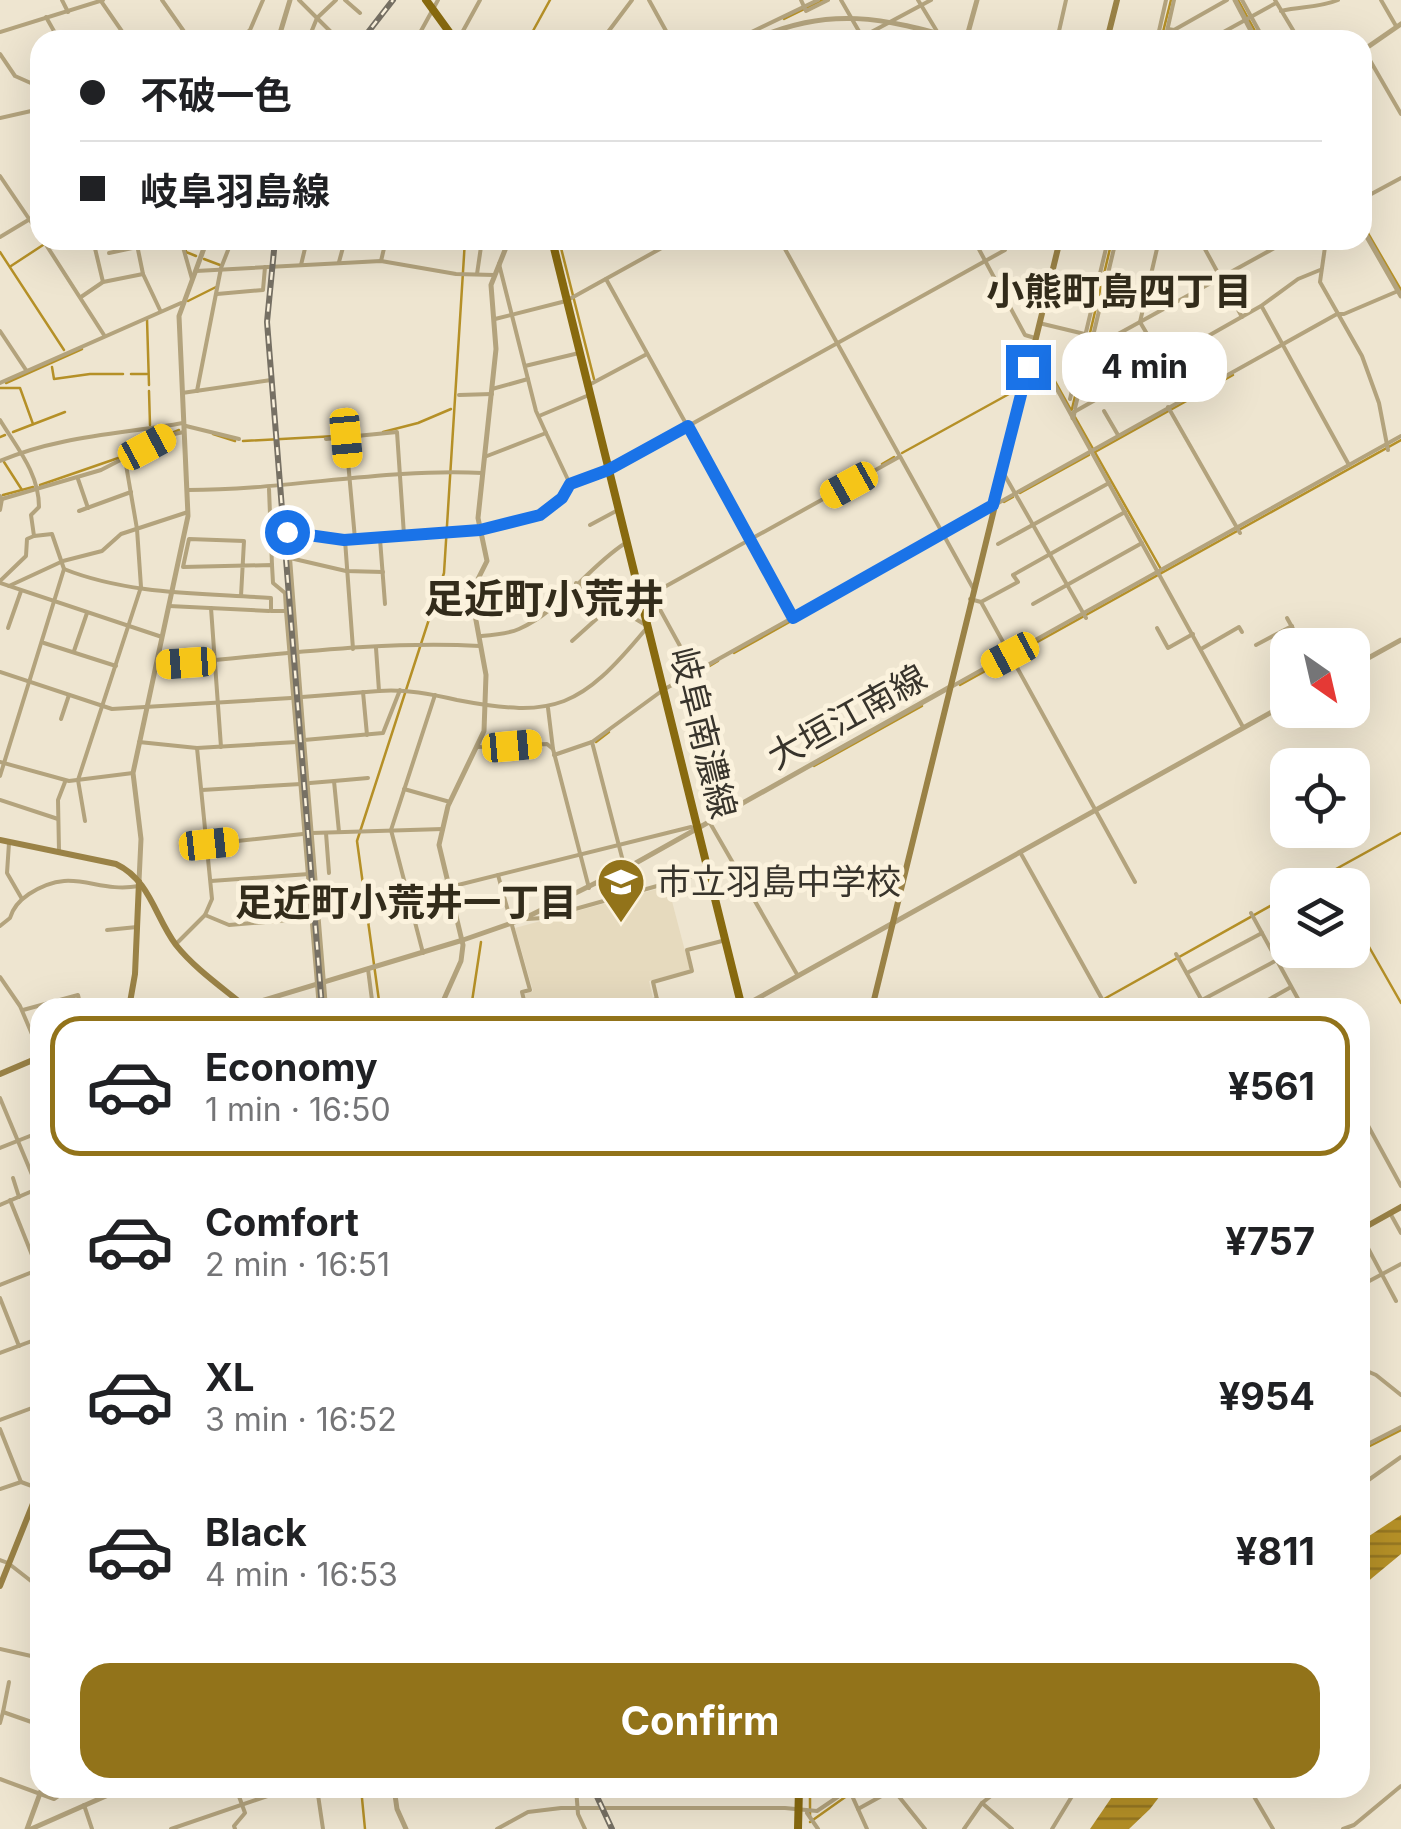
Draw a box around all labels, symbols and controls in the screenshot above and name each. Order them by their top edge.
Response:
text: 不破一色 [140,72,292,118]
text: 岐阜羽島線 [140,168,330,214]
district label: 小熊町島四丁目 [986,268,1252,314]
callout: 4 min [1063,332,1228,402]
route end [1006,345,1051,390]
text: 4 min [1101,347,1188,386]
car [328,407,364,469]
car [113,420,181,474]
car [815,457,883,513]
route start [265,510,310,555]
district label: 足近町小荒井 [424,574,664,623]
car [976,628,1044,682]
north arrow [1270,628,1370,728]
map controls [1270,628,1370,968]
street label: 岐阜南濃線 [662,643,746,823]
car [155,646,217,680]
street label: 大垣江南線 [760,655,933,777]
car [481,728,543,764]
button: locate [1270,748,1370,848]
car [178,826,240,862]
school or university icon: 市立羽島中学校 [595,856,647,924]
place label: 市立羽島中学校 [656,860,901,902]
button: layers [1270,868,1370,968]
district label: 足近町小荒井一丁目 [235,879,577,925]
icon: car [85,1041,175,1131]
text: Economy [205,1044,378,1090]
text: ¥561 [1228,1063,1315,1109]
text: 1 min · 16:50 [205,1090,391,1129]
icon: car [85,1196,175,1286]
text: Comfort [205,1199,359,1245]
text: ¥757 [1225,1218,1315,1264]
text: 2 min · 16:51 [205,1245,390,1284]
icon: car [85,1351,175,1441]
text: XL [205,1354,255,1400]
text: ¥954 [1219,1373,1315,1419]
text: 3 min · 16:52 [205,1400,397,1439]
icon: car [85,1506,175,1596]
text: Black [205,1509,307,1555]
text: ¥811 [1236,1528,1315,1574]
text: 4 min · 16:53 [205,1555,398,1594]
button: Confirm [80,1663,1320,1778]

